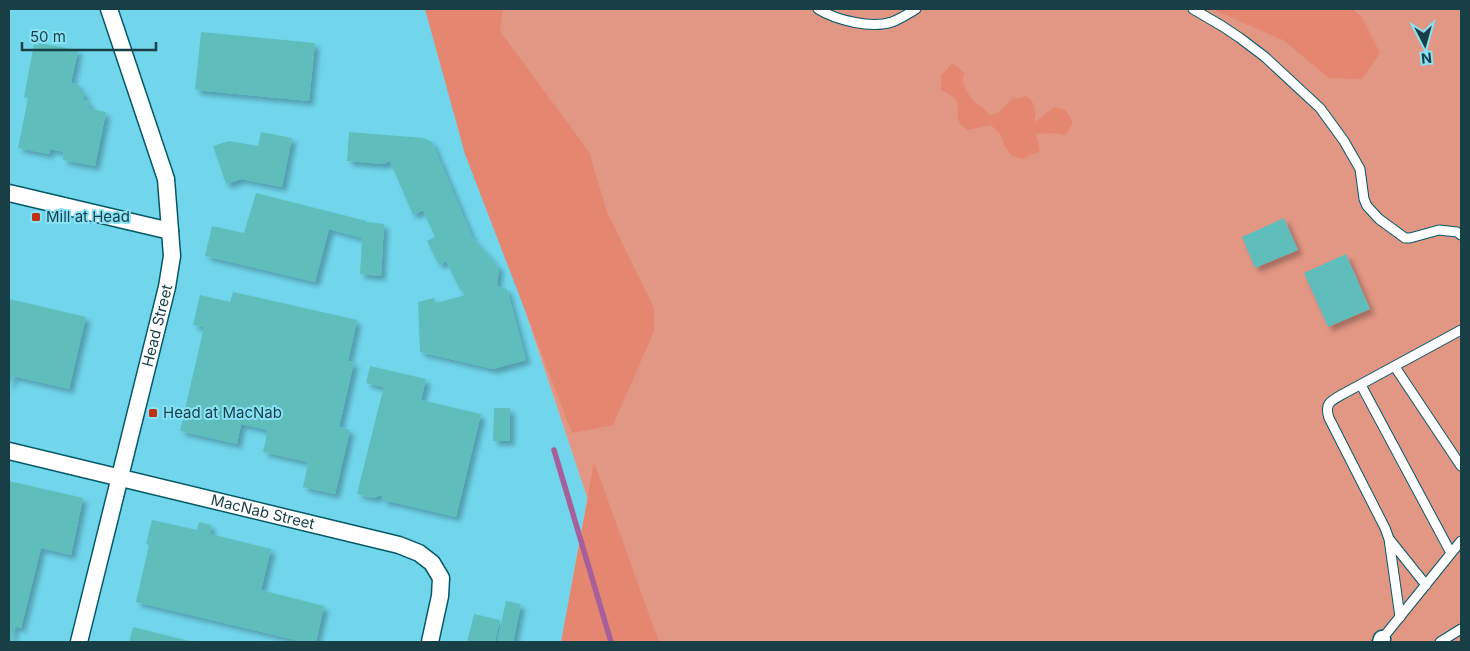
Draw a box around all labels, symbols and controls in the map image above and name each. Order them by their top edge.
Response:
scale bar [22,20,156,52]
north arrow [1400,20,1450,70]
text: 50 m [30,27,66,46]
text: N [1420,49,1433,67]
place label: Mill at Head [46,207,130,226]
marker: Mill at Head [30,211,42,223]
street label: Head Street [138,282,176,369]
place label: Head at MacNab [163,403,282,422]
marker: Head at MacNab [147,407,159,419]
street label: MacNab Street [209,490,317,533]

